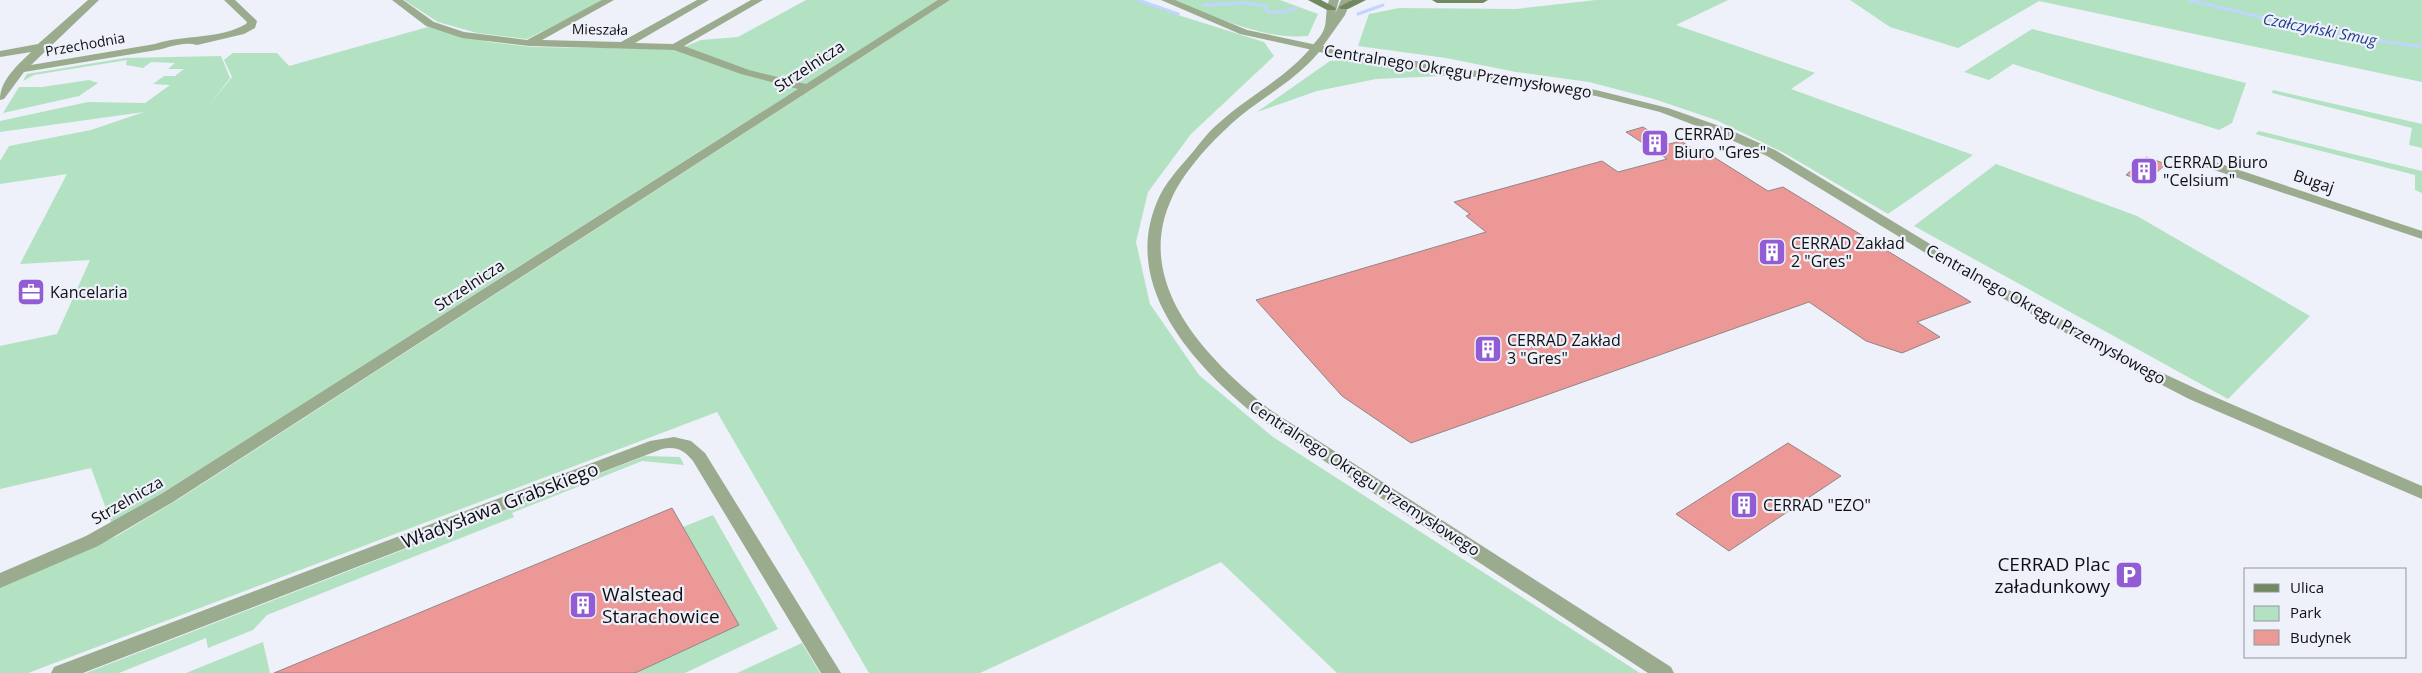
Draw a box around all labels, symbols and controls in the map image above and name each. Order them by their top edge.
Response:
water label: Czałczyński Smug [2262,8,2380,50]
street label: Mieszała [572,19,628,39]
street label: Przechodnia [44,28,126,60]
street label: Strzelnicza [770,35,848,97]
street label: Centralnego Okręgu Przemysłowego [1323,39,1593,103]
place label: CERRAD Biuro "Gres" [1674,123,1766,163]
building icon: CERRAD Biuro "Gres" [1640,128,1670,158]
place label: CERRAD Biuro "Celsium" [2163,151,2268,191]
building icon: CERRAD Biuro "Celsium" [2129,156,2159,186]
street label: Bugaj [2291,164,2337,198]
place label: CERRAD Zakład 2 "Gres" [1791,232,1905,272]
building icon: CERRAD Zakład 2 "Gres" [1757,237,1787,267]
street label: Centralnego Okręgu Przemysłowego [1922,239,2170,389]
street label: Strzelnicza [430,254,508,316]
office icon: Kancelaria [16,277,46,307]
place label: Kancelaria [50,281,128,303]
place label: CERRAD Zakład 3 "Gres" [1507,329,1621,369]
building icon: CERRAD Zakład 3 "Gres" [1473,334,1503,364]
street label: Centralnego Okręgu Przemysłowego [1245,395,1485,561]
street label: Władysława Grabskiego [398,455,602,555]
street label: Strzelnicza [87,471,167,529]
building icon: CERRAD "EZO" [1729,490,1759,520]
place label: CERRAD "EZO" [1763,494,1871,516]
place label: CERRAD Plac załadunkowy [1995,551,2110,599]
parking icon: CERRAD Plac załadunkowy [2114,560,2144,590]
legend [2244,568,2407,658]
text: Ulica [2290,577,2324,597]
place label: Walstead Starachowice [602,581,720,629]
building icon: Walstead Starachowice [568,590,598,620]
text: Park [2290,602,2321,622]
text: Budynek [2290,627,2351,647]

